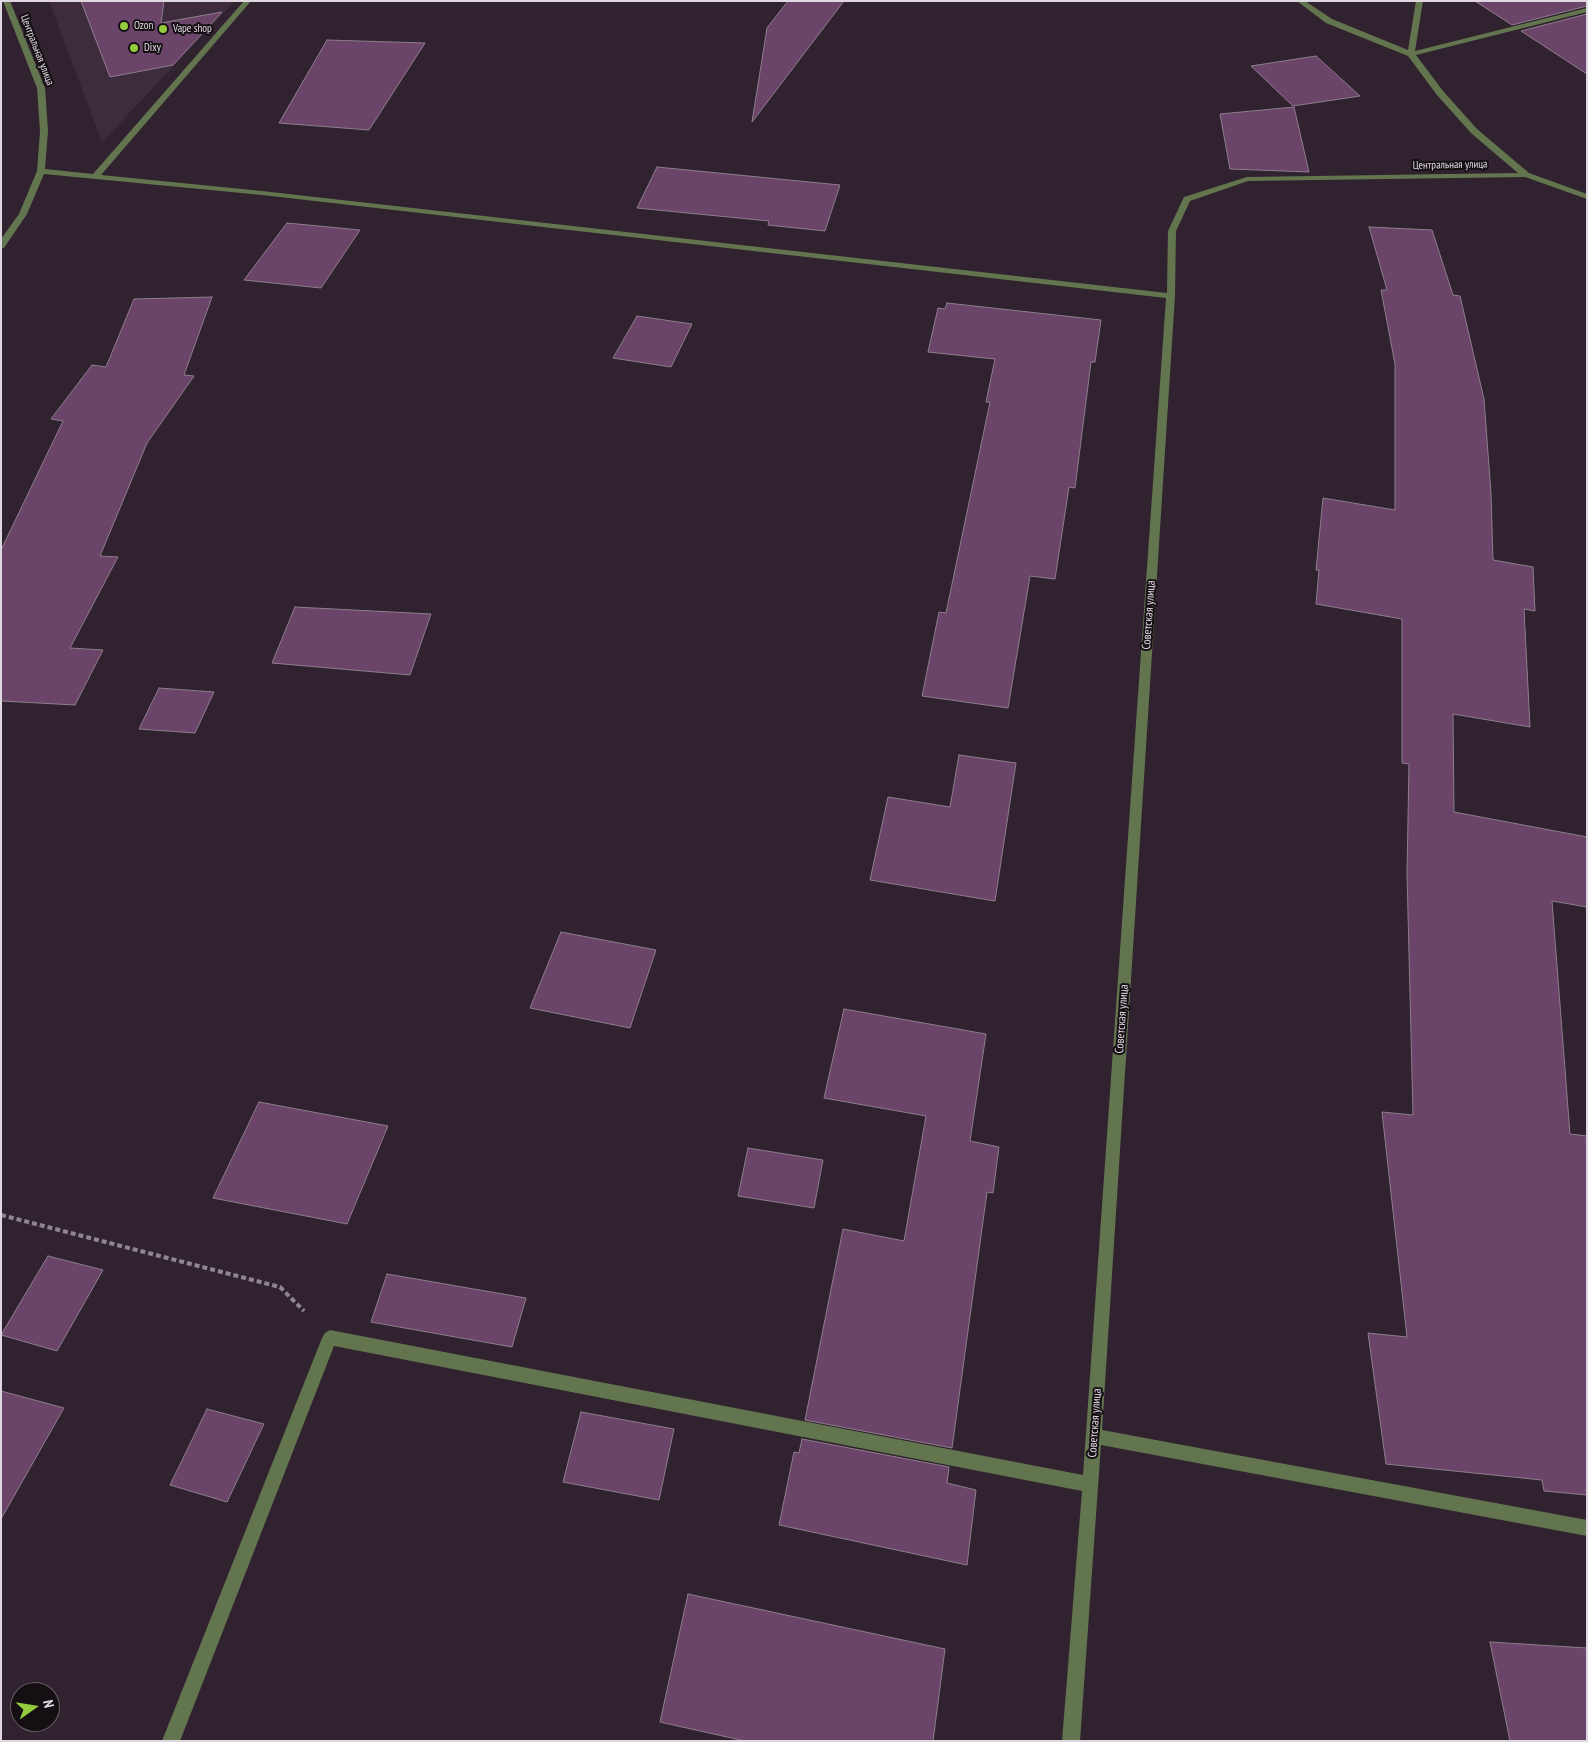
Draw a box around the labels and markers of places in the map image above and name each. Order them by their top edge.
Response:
place label: Ozon [134,19,153,33]
marker: Ozon [118,20,130,32]
place label: Vape shop [173,22,212,36]
marker: Vape shop [157,23,169,35]
place label: Dixy [144,41,161,55]
marker: Dixy [128,42,140,54]

